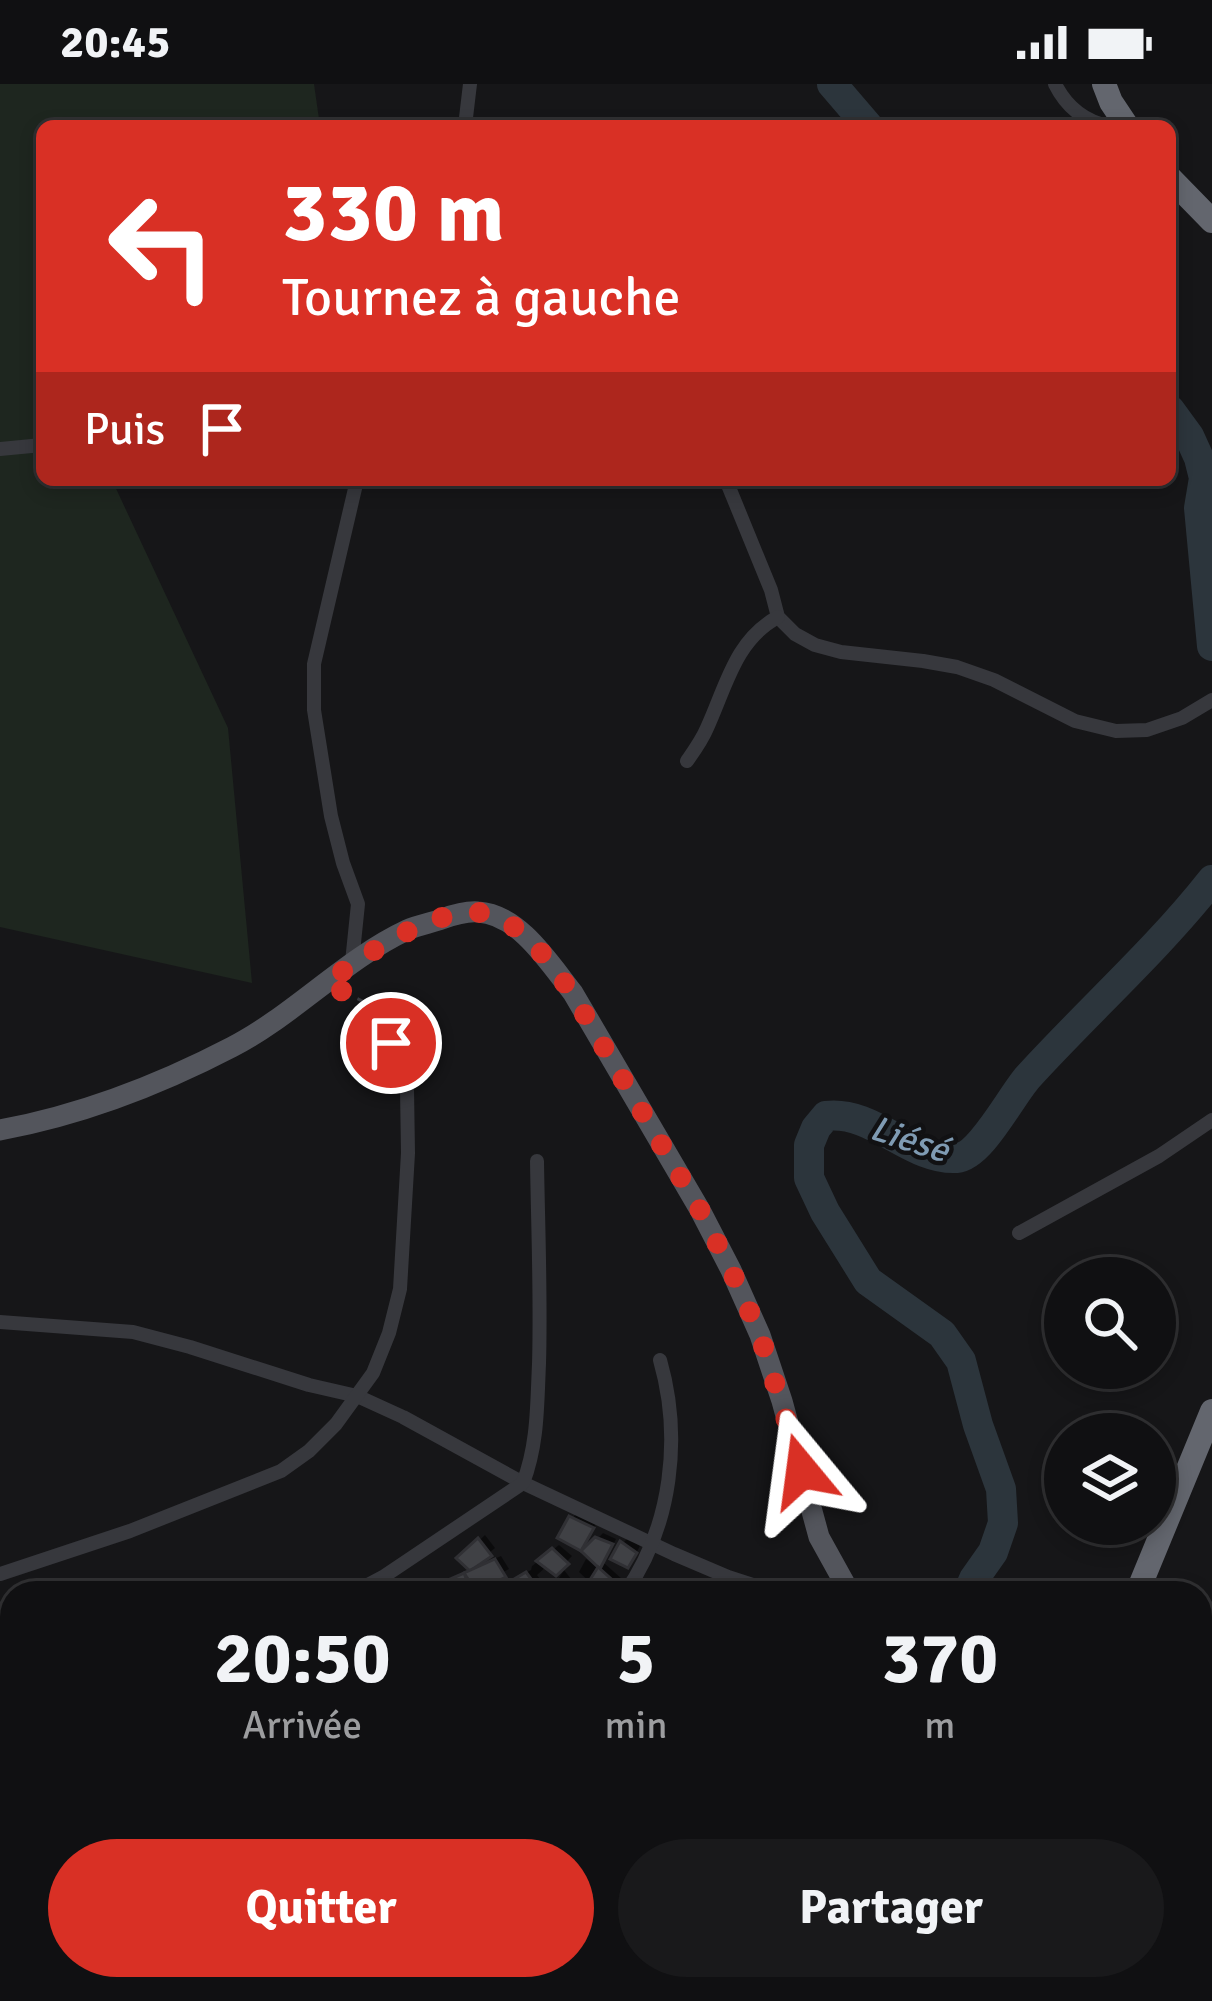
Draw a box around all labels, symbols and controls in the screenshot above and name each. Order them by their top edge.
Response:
text: 20:45 [60,15,170,70]
text: 330 m [282,161,504,265]
icon: left [84,168,240,324]
text: Tournez à gauche [282,264,680,331]
icon: arrive [189,396,255,462]
text: Puis [84,402,165,457]
pin [340,992,442,1094]
icon: arrive [358,1010,424,1076]
water label: Liésé [865,1106,957,1174]
map controls [1044,1257,1176,1545]
button: search [1044,1257,1176,1389]
position arrow [739,1408,865,1534]
button: layers [1044,1413,1176,1545]
text: 20:50 [214,1614,391,1703]
text: 5 [617,1614,655,1703]
text: 370 [881,1614,998,1703]
text: Arrivée [242,1701,362,1749]
text: min [605,1701,668,1749]
text: m [924,1701,955,1749]
button: Quitter [48,1839,594,1977]
button: Partager [618,1839,1164,1977]

